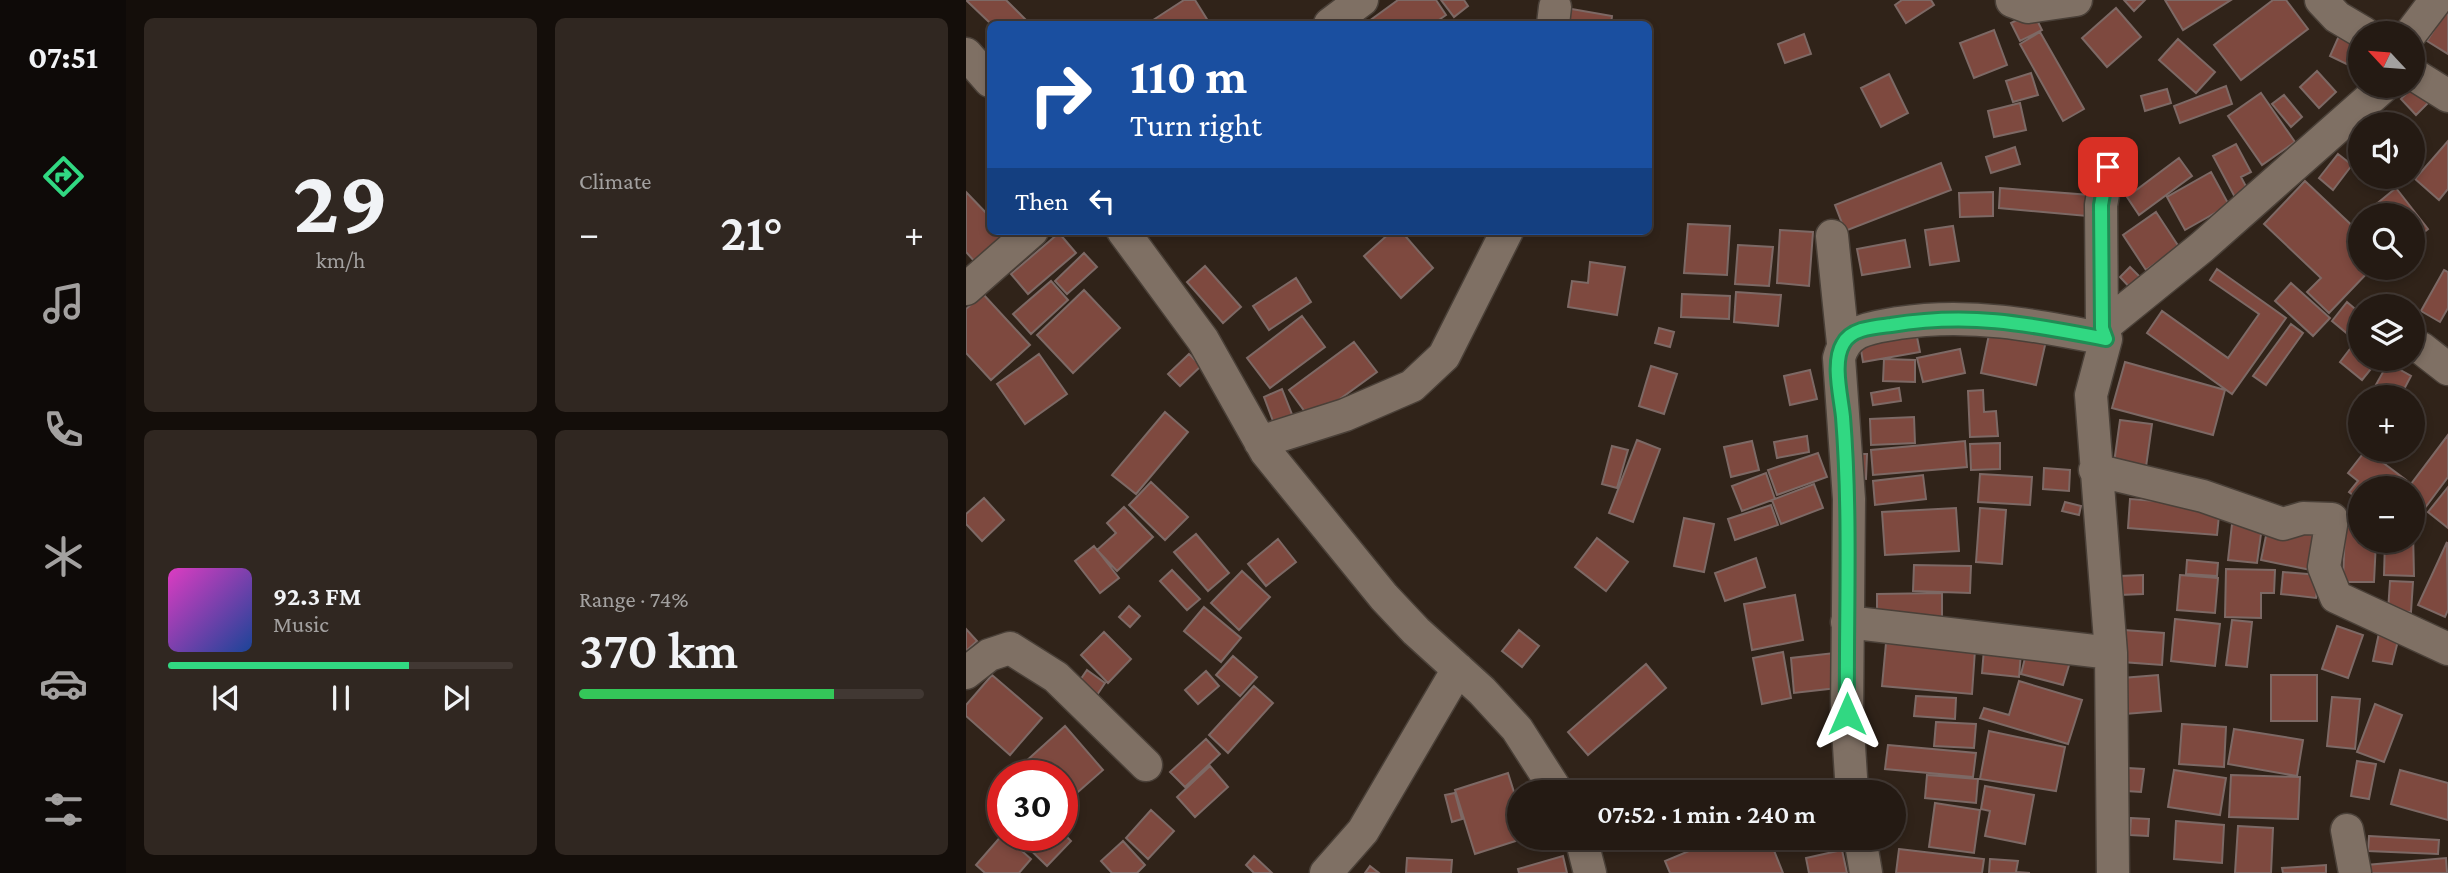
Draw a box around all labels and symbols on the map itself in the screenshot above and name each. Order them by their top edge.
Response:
north arrow [2348,21,2426,98]
pin [2078,137,2138,197]
position arrow [1810,677,1884,751]
speed limit sign: 30 [987,760,1078,851]

